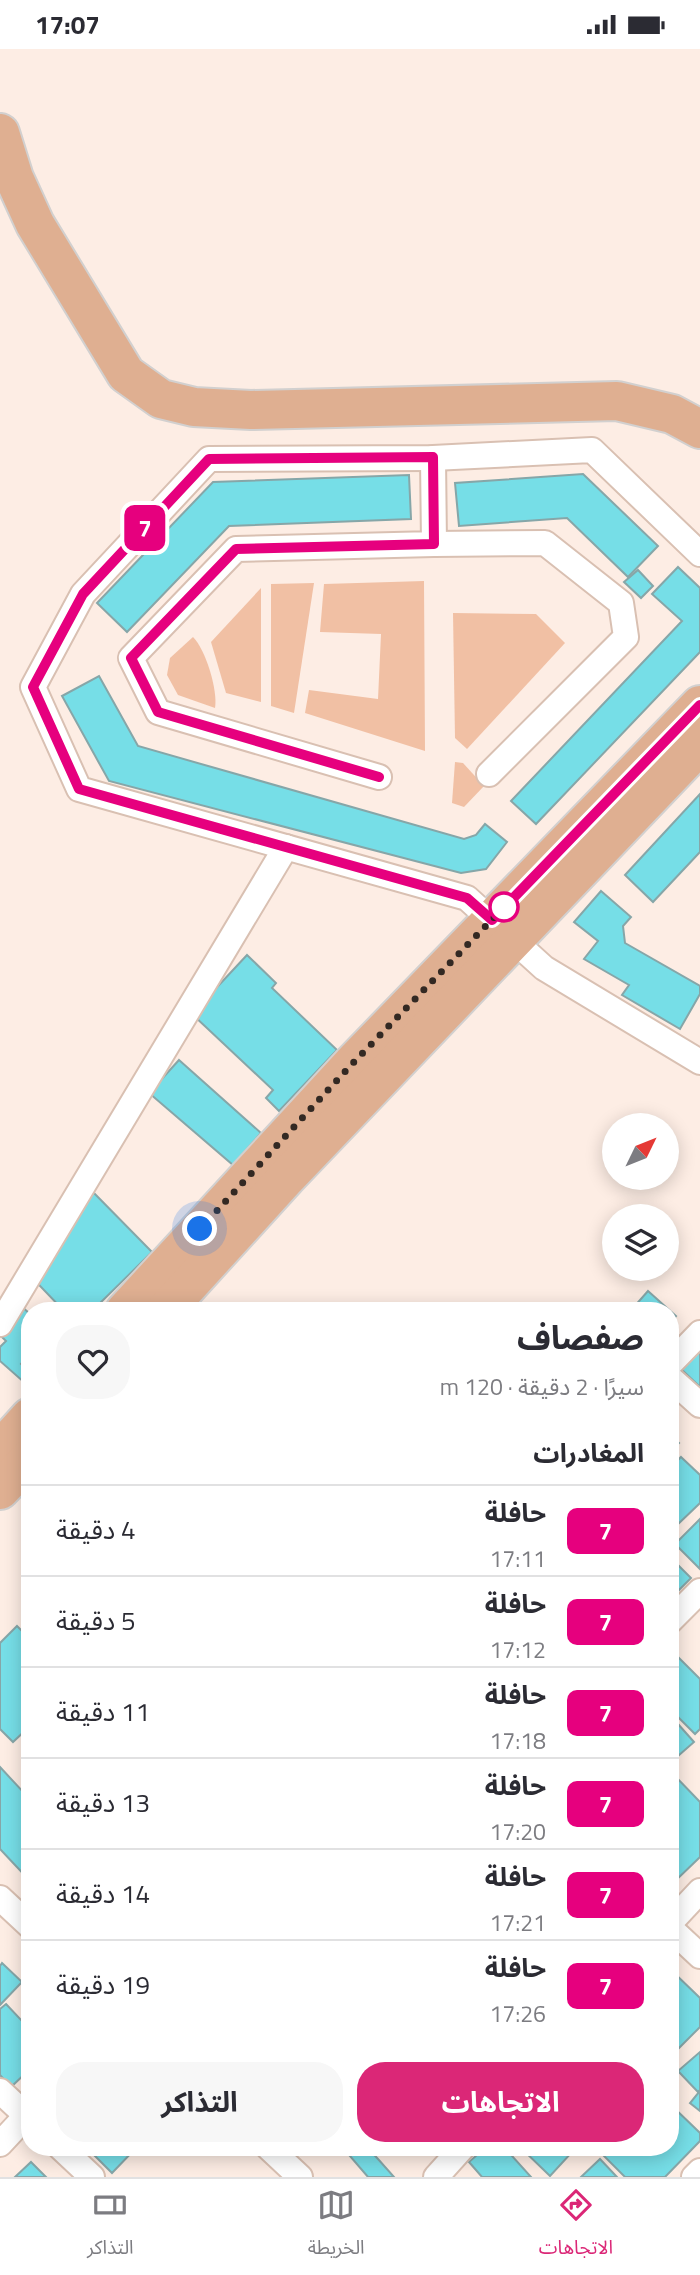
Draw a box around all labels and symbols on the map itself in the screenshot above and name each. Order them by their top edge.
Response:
line badge: 7 [122,505,168,551]
unlabelled marker [489,892,519,922]
north arrow [602,1113,679,1190]
your location [182,1211,217,1246]

